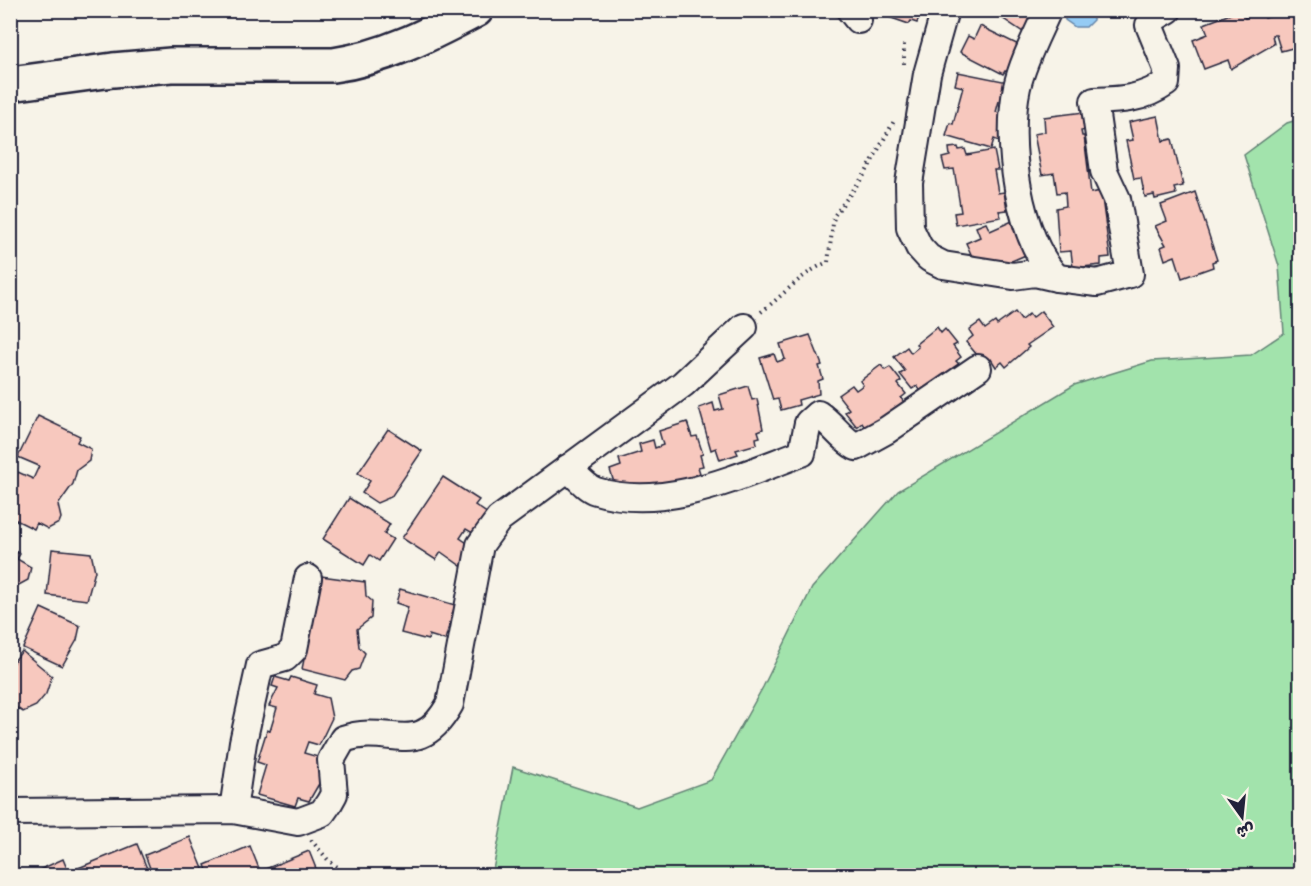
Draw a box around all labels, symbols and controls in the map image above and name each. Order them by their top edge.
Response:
north arrow [1212,787,1272,847]
text: ش [1235,820,1256,841]

